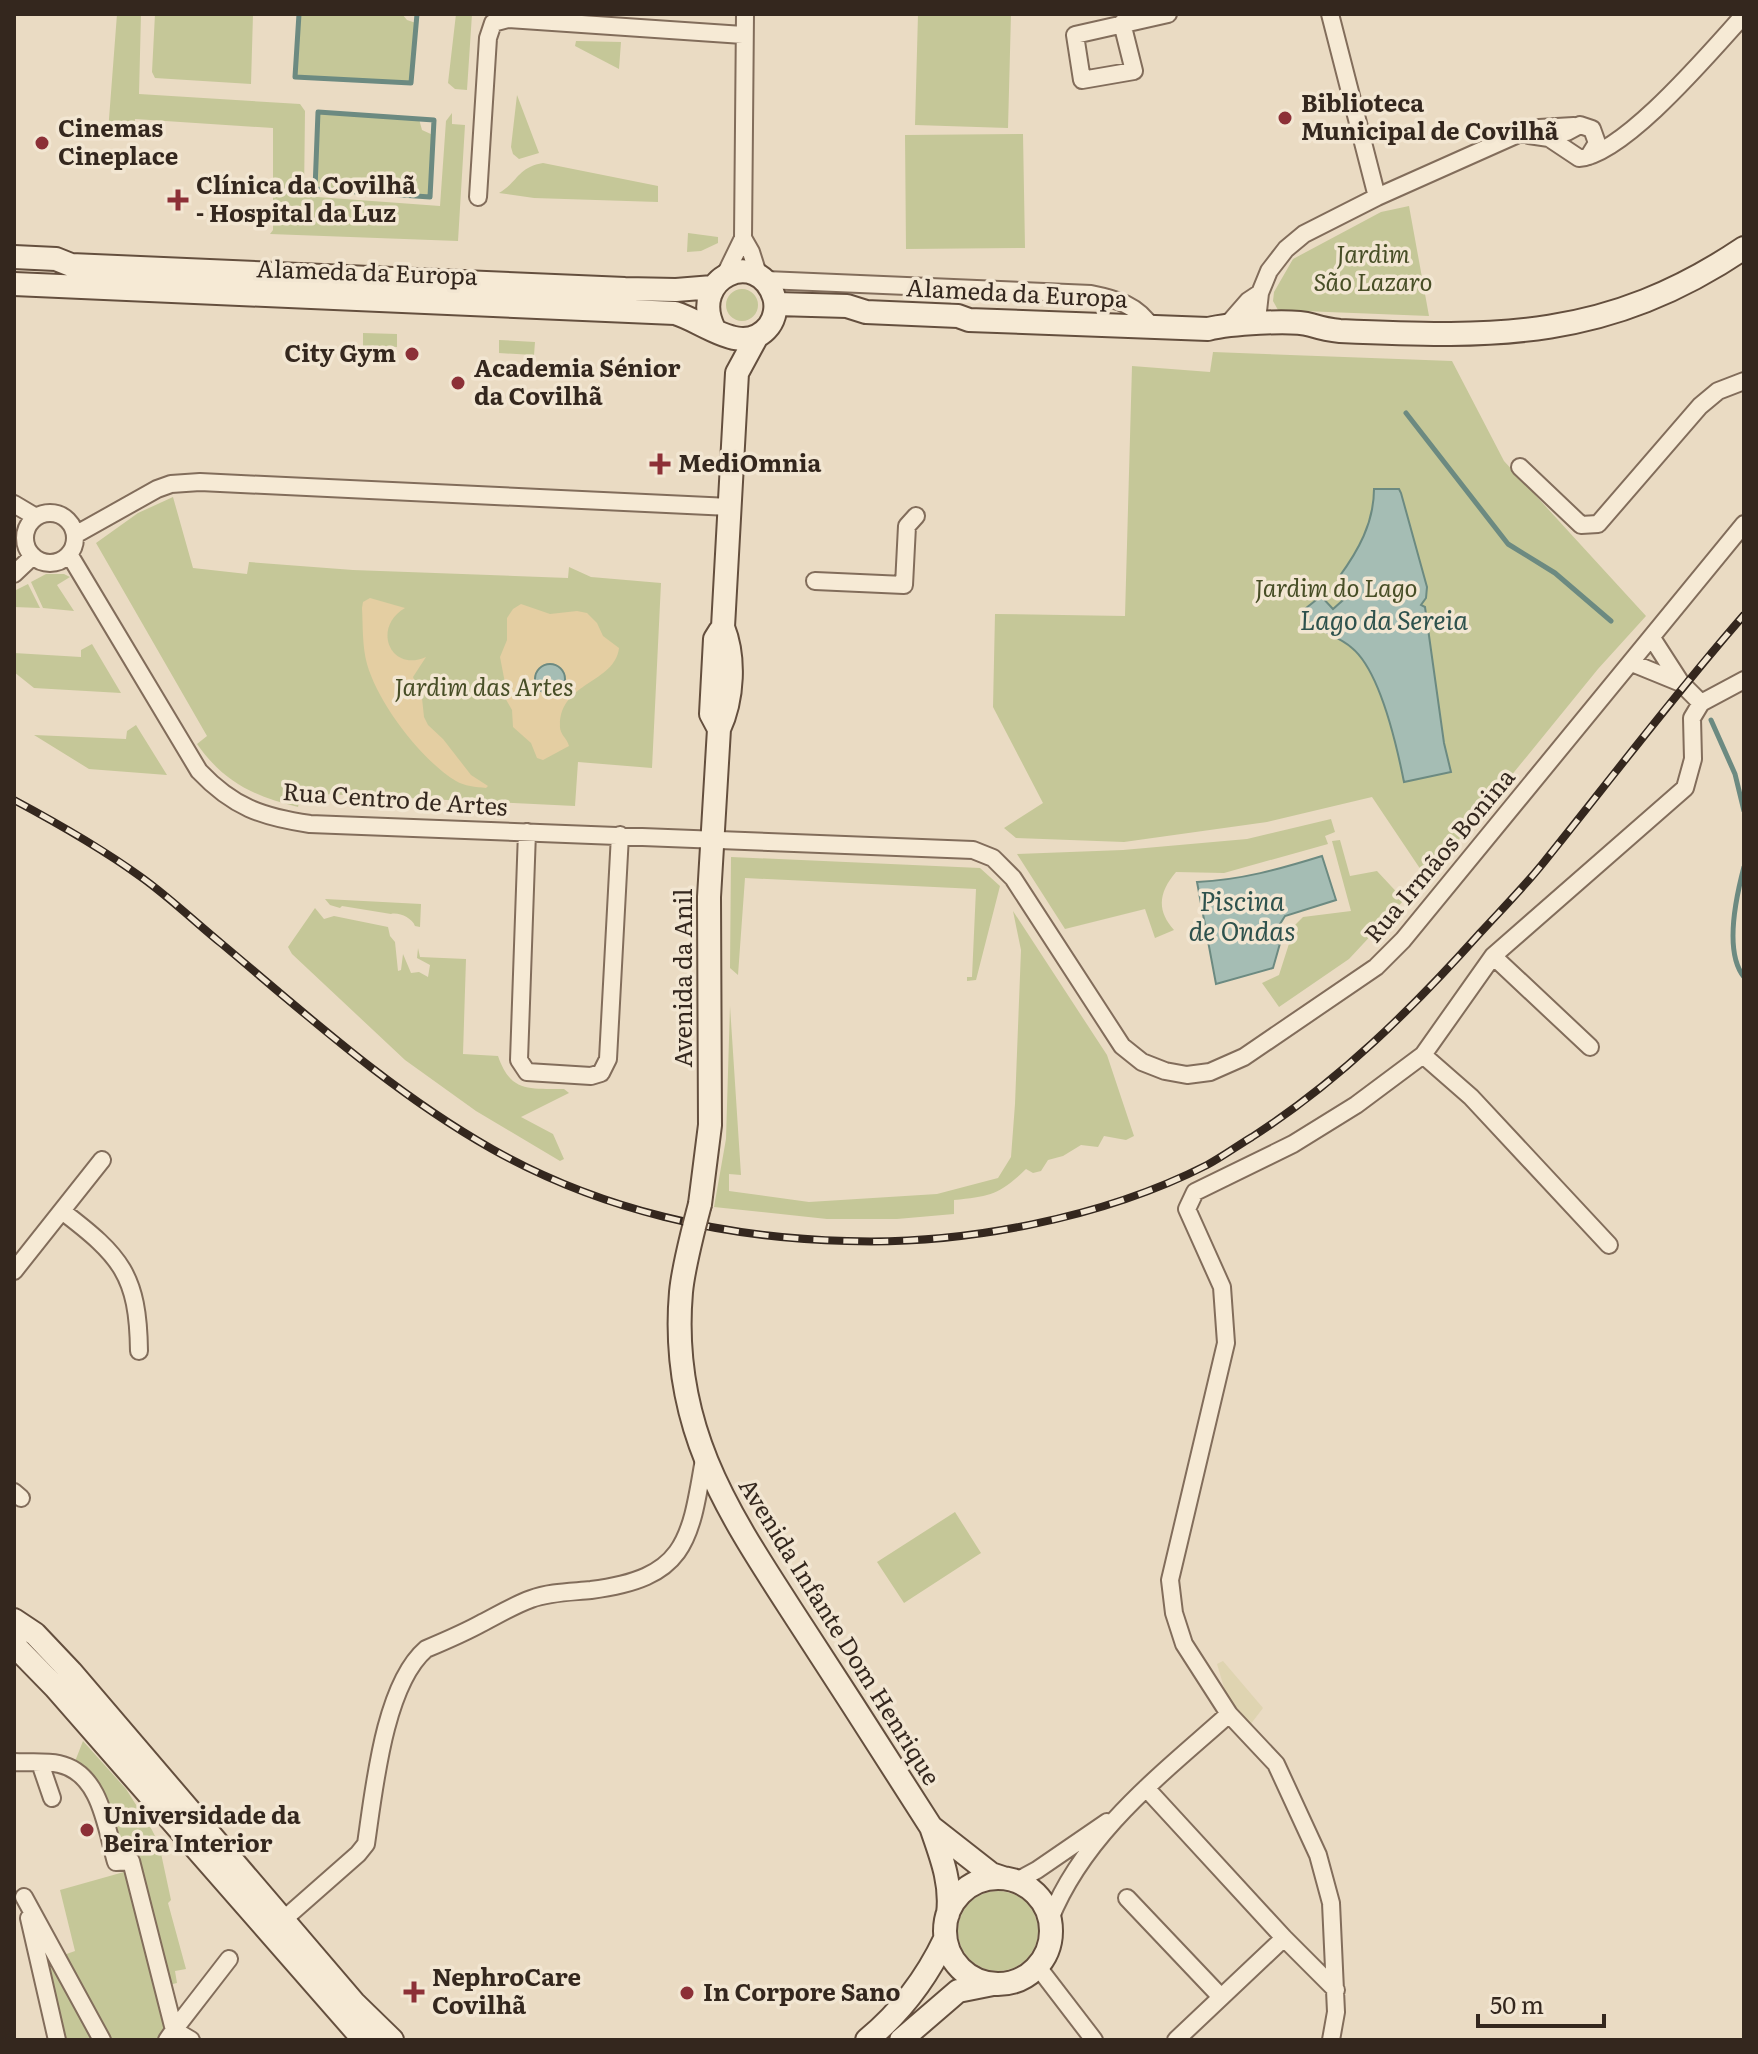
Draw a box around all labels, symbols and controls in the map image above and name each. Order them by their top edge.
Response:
place label: Biblioteca Municipal de Covilhã [1301,84,1559,147]
place label: Cinemas Cineplace [58,109,178,172]
marker: Biblioteca Municipal de Covilhã [1276,109,1294,127]
marker: Cinemas Cineplace [33,134,51,152]
place label: Clínica da Covilhã - Hospital da Luz [196,166,416,229]
marker: Clínica da Covilhã - Hospital da Luz [167,189,189,211]
park label: Jardim São Lazaro [1314,235,1432,298]
street label: Alameda da Europa [256,249,479,292]
street label: Alameda da Europa [905,268,1129,315]
place label: City Gym [284,334,396,369]
marker: City Gym [403,345,421,363]
place label: Academia Sénior da Covilhã [474,349,680,412]
marker: Academia Sénior da Covilhã [449,374,467,392]
place label: MediOmnia [678,444,821,479]
marker: MediOmnia [649,453,671,475]
park label: Jardim do Lago [1255,569,1417,604]
water label: Lago da Sereia [1300,599,1468,638]
park label: Jardim das Artes [395,668,574,703]
street label: Rua Irmãos Bonina [1355,760,1522,949]
street label: Rua Centro de Artes [282,772,509,823]
water label: Piscina de Ondas [1188,880,1296,949]
street label: Avenida da Anil [664,888,699,1068]
street label: Avenida Infante Dom Henrique [732,1470,950,1791]
place label: Universidade da Beira Interior [103,1796,301,1859]
marker: Universidade da Beira Interior [78,1821,96,1839]
place label: NephroCare Covilhã [432,1958,581,2021]
place label: In Corpore Sano [703,1973,900,2008]
scale bar [1478,1978,1604,2028]
marker: NephroCare Covilhã [403,1981,425,2003]
marker: In Corpore Sano [678,1984,696,2002]
text: 50 m [1490,1986,1544,2021]

